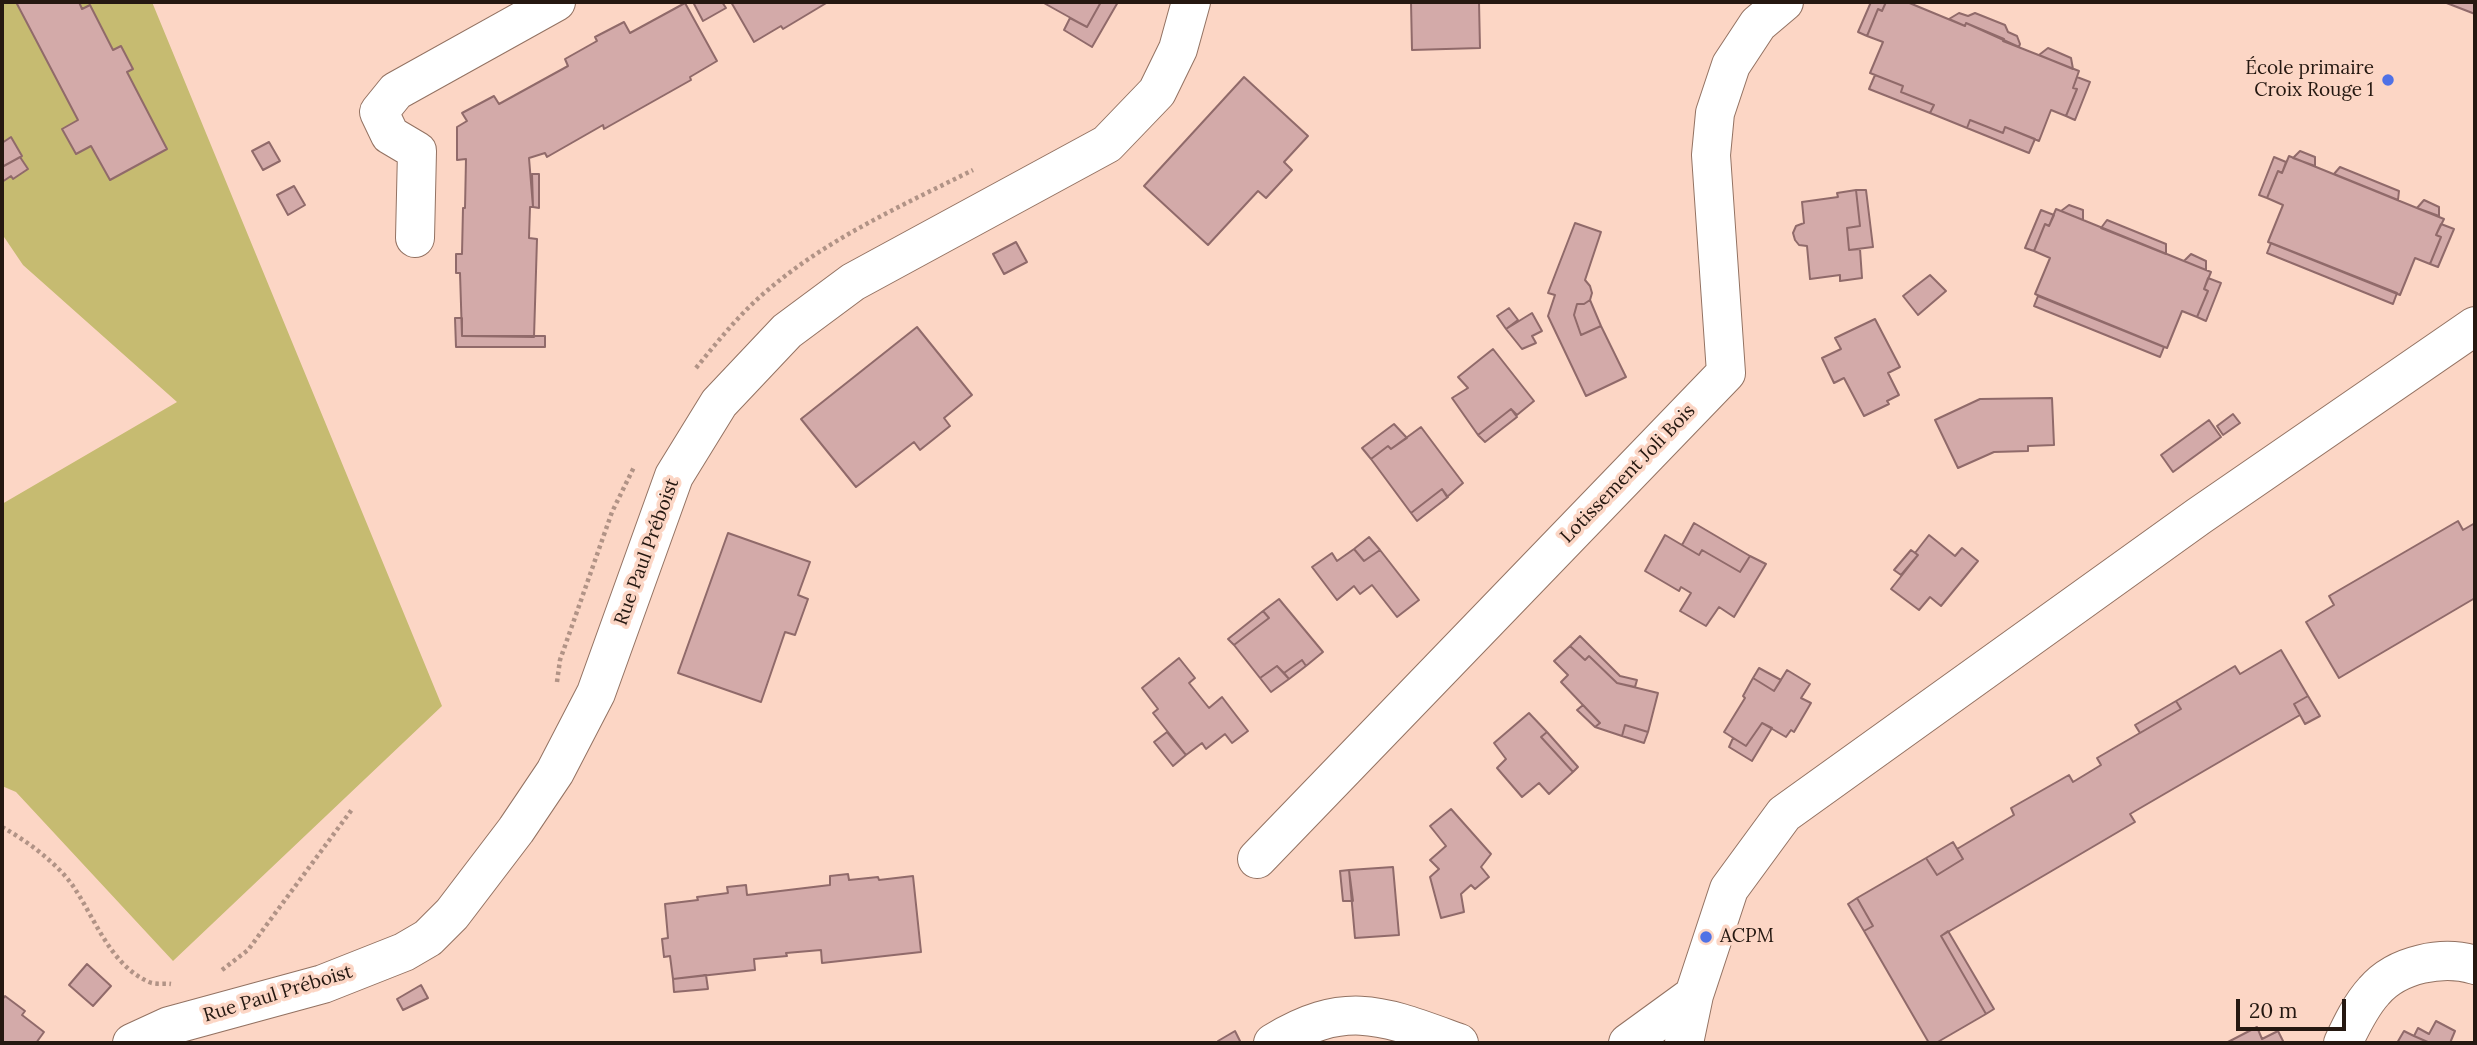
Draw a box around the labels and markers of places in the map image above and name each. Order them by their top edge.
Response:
place label: École primaire Croix Rouge 1 [2245,58,2374,102]
marker: École primaire Croix Rouge 1 [2380,72,2396,88]
place label: ACPM [1720,926,1774,948]
marker: ACPM [1698,929,1714,945]

